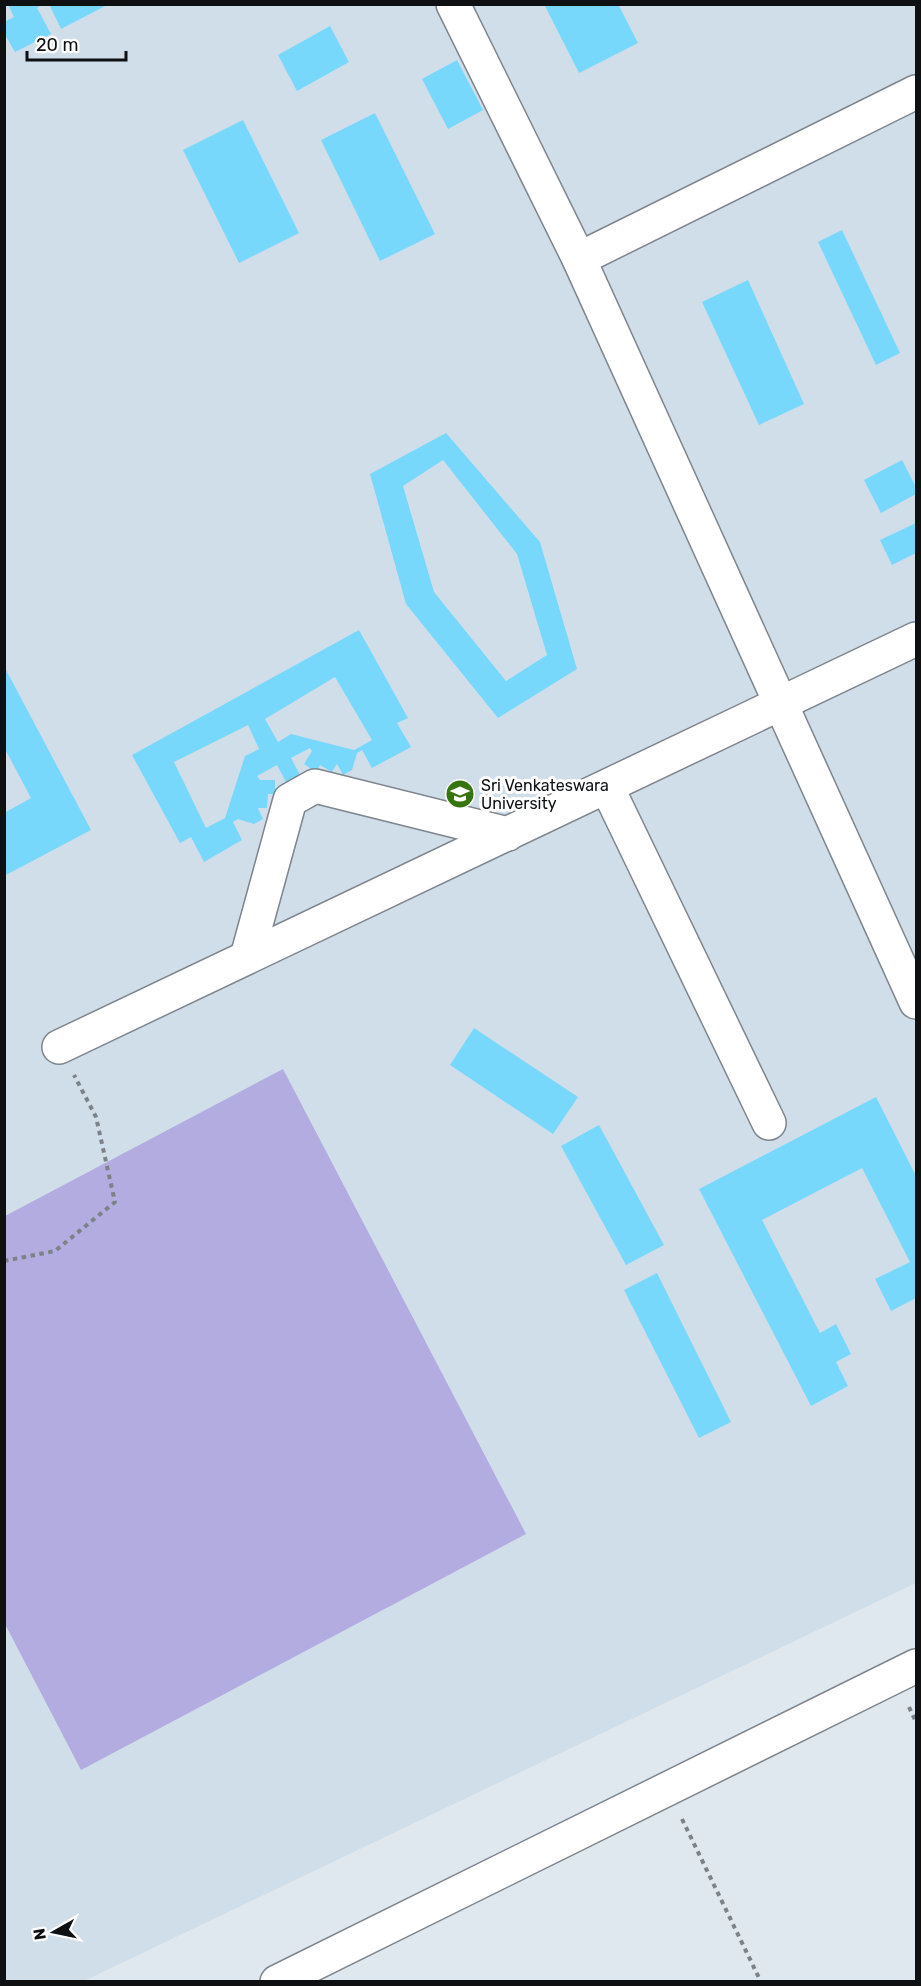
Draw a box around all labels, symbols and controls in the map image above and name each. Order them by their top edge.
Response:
scale bar [27,24,126,62]
text: 20 m [36,34,78,56]
place label: Sri Venkateswara University [481,776,609,813]
school or university icon: Sri Venkateswara University [444,778,476,810]
north arrow [24,1902,84,1962]
text: N [29,1927,50,1941]

